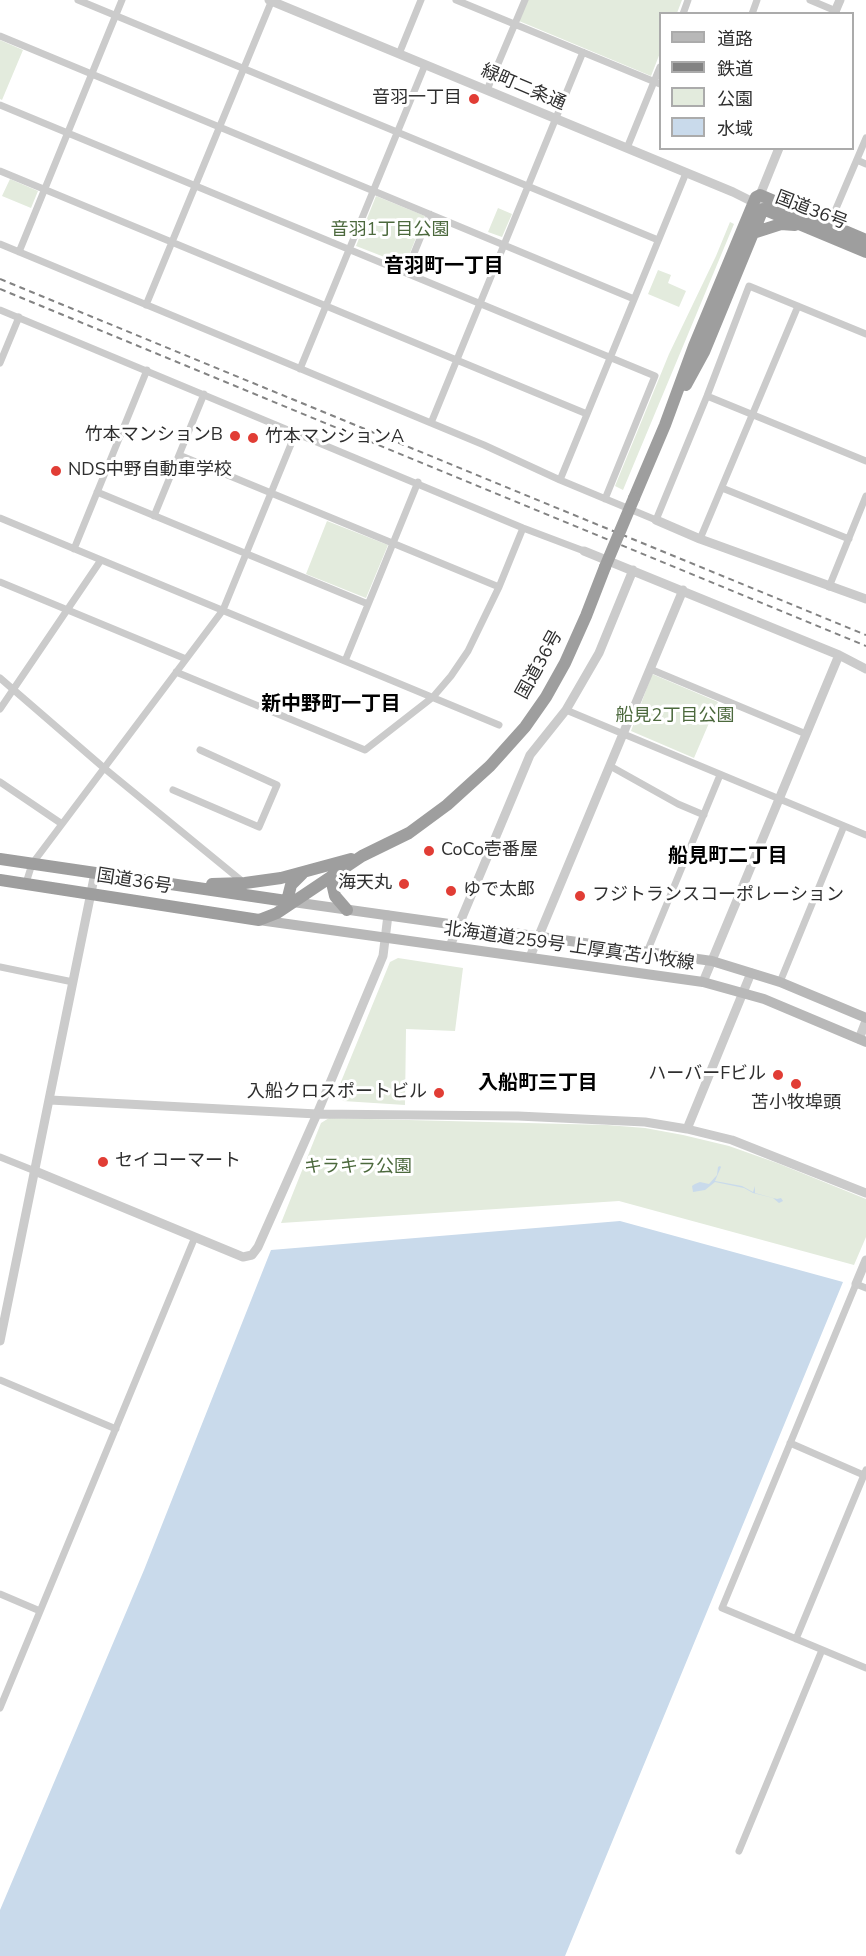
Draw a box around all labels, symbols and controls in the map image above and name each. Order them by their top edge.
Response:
legend [659,12,854,150]
text: 道路 [717,27,753,51]
text: 鉄道 [717,57,753,81]
street label: 緑町二条通 [477,60,569,116]
text: 公園 [717,87,753,111]
place label: 音羽一丁目 [372,88,462,110]
marker: 音羽一丁目 [467,92,481,106]
text: 水域 [717,117,753,141]
street label: 国道36号 [772,187,850,235]
park label: 音羽1丁目公園 [331,220,449,242]
district label: 音羽町一丁目 [384,255,504,279]
place label: 竹本マンションB [85,425,223,447]
place label: 竹本マンションA [265,427,404,449]
marker: 竹本マンションB [228,429,242,443]
marker: 竹本マンションA [246,431,260,445]
place label: NDS中野自動車学校 [68,460,232,482]
marker: NDS中野自動車学校 [49,464,63,478]
street label: 国道36号 [512,627,568,703]
district label: 新中野町一丁目 [261,693,401,717]
park label: 船見2丁目公園 [616,706,734,728]
place label: CoCo壱番屋 [441,840,538,862]
marker: CoCo壱番屋 [422,844,436,858]
district label: 船見町二丁目 [668,845,788,869]
street label: 国道36号 [95,865,173,899]
place label: 海天丸 [338,873,392,895]
marker: 海天丸 [397,877,411,891]
place label: ゆで太郎 [463,880,535,902]
marker: ゆで太郎 [444,884,458,898]
place label: フジトランスコーポレーション [592,885,844,907]
marker: フジトランスコーポレーション [573,889,587,903]
street label: 北海道道259号 上厚真苫小牧線 [442,919,696,975]
place label: ハーバーFビル [648,1064,766,1086]
marker: ハーバーFビル [771,1068,785,1082]
district label: 入船町三丁目 [478,1072,598,1096]
marker: 苫小牧埠頭 [789,1077,803,1091]
place label: 入船クロスポートビル [247,1082,427,1104]
marker: 入船クロスポートビル [432,1086,446,1100]
place label: 苫小牧埠頭 [751,1093,841,1115]
place label: セイコーマート [115,1151,241,1173]
marker: セイコーマート [96,1155,110,1169]
park label: キラキラ公園 [304,1157,412,1179]

